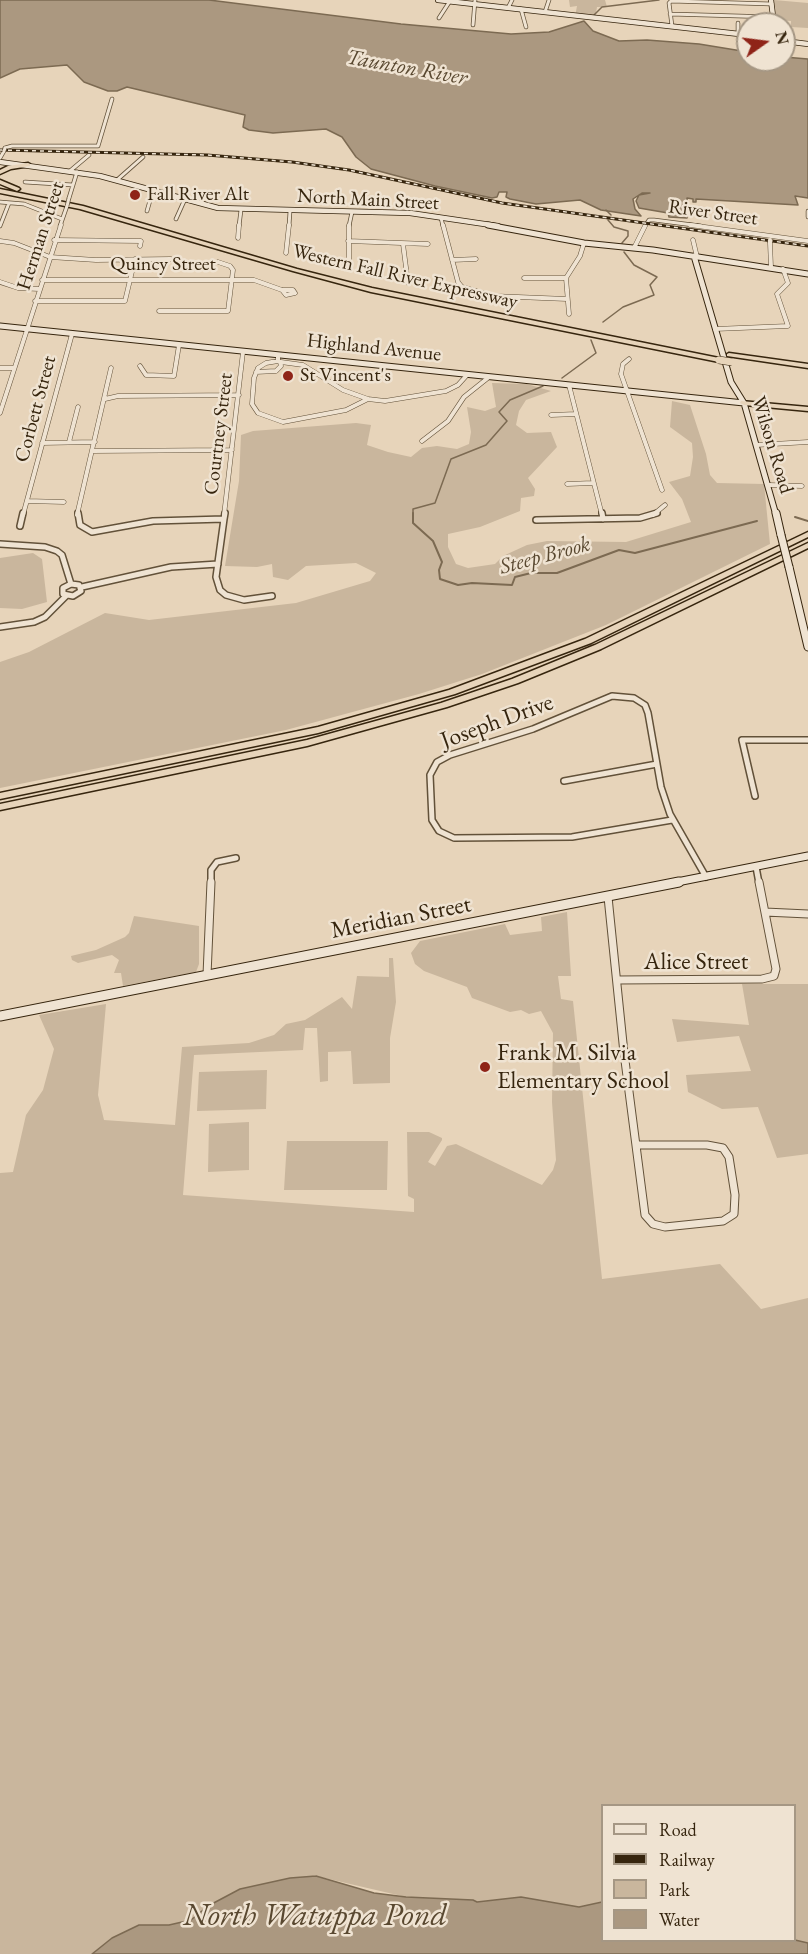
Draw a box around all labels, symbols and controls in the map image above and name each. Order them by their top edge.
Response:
north arrow [736,12,796,72]
text: N [770,29,794,47]
water label: Taunton River [345,44,469,92]
street label: Herman Street [12,179,70,293]
place label: Fall River Alt [147,183,249,207]
street label: North Main Street [296,184,440,216]
marker: Fall River Alt [128,188,142,202]
street label: River Street [667,195,759,231]
street label: Western Fall River Expressway [290,239,520,315]
street label: Quincy Street [110,253,216,277]
street label: Highland Avenue [306,329,442,367]
street label: Corbett Street [10,353,62,465]
place label: St Vincent's [300,364,391,388]
marker: St Vincent's [281,369,295,383]
street label: Courtney Street [200,372,238,496]
street label: Wilson Road [746,393,798,497]
water label: Steep Brook [497,531,593,581]
street label: Joseph Drive [437,688,557,756]
street label: Meridian Street [328,890,474,946]
street label: Alice Street [644,948,748,976]
place label: Frank M. Silvia Elementary School [497,1039,669,1095]
marker: Frank M. Silvia Elementary School [478,1060,492,1074]
legend [601,1804,796,1942]
text: Road [659,1818,697,1841]
text: Railway [659,1848,715,1871]
text: Park [659,1878,690,1901]
water label: North Watuppa Pond [183,1897,447,1935]
text: Water [659,1908,700,1931]

